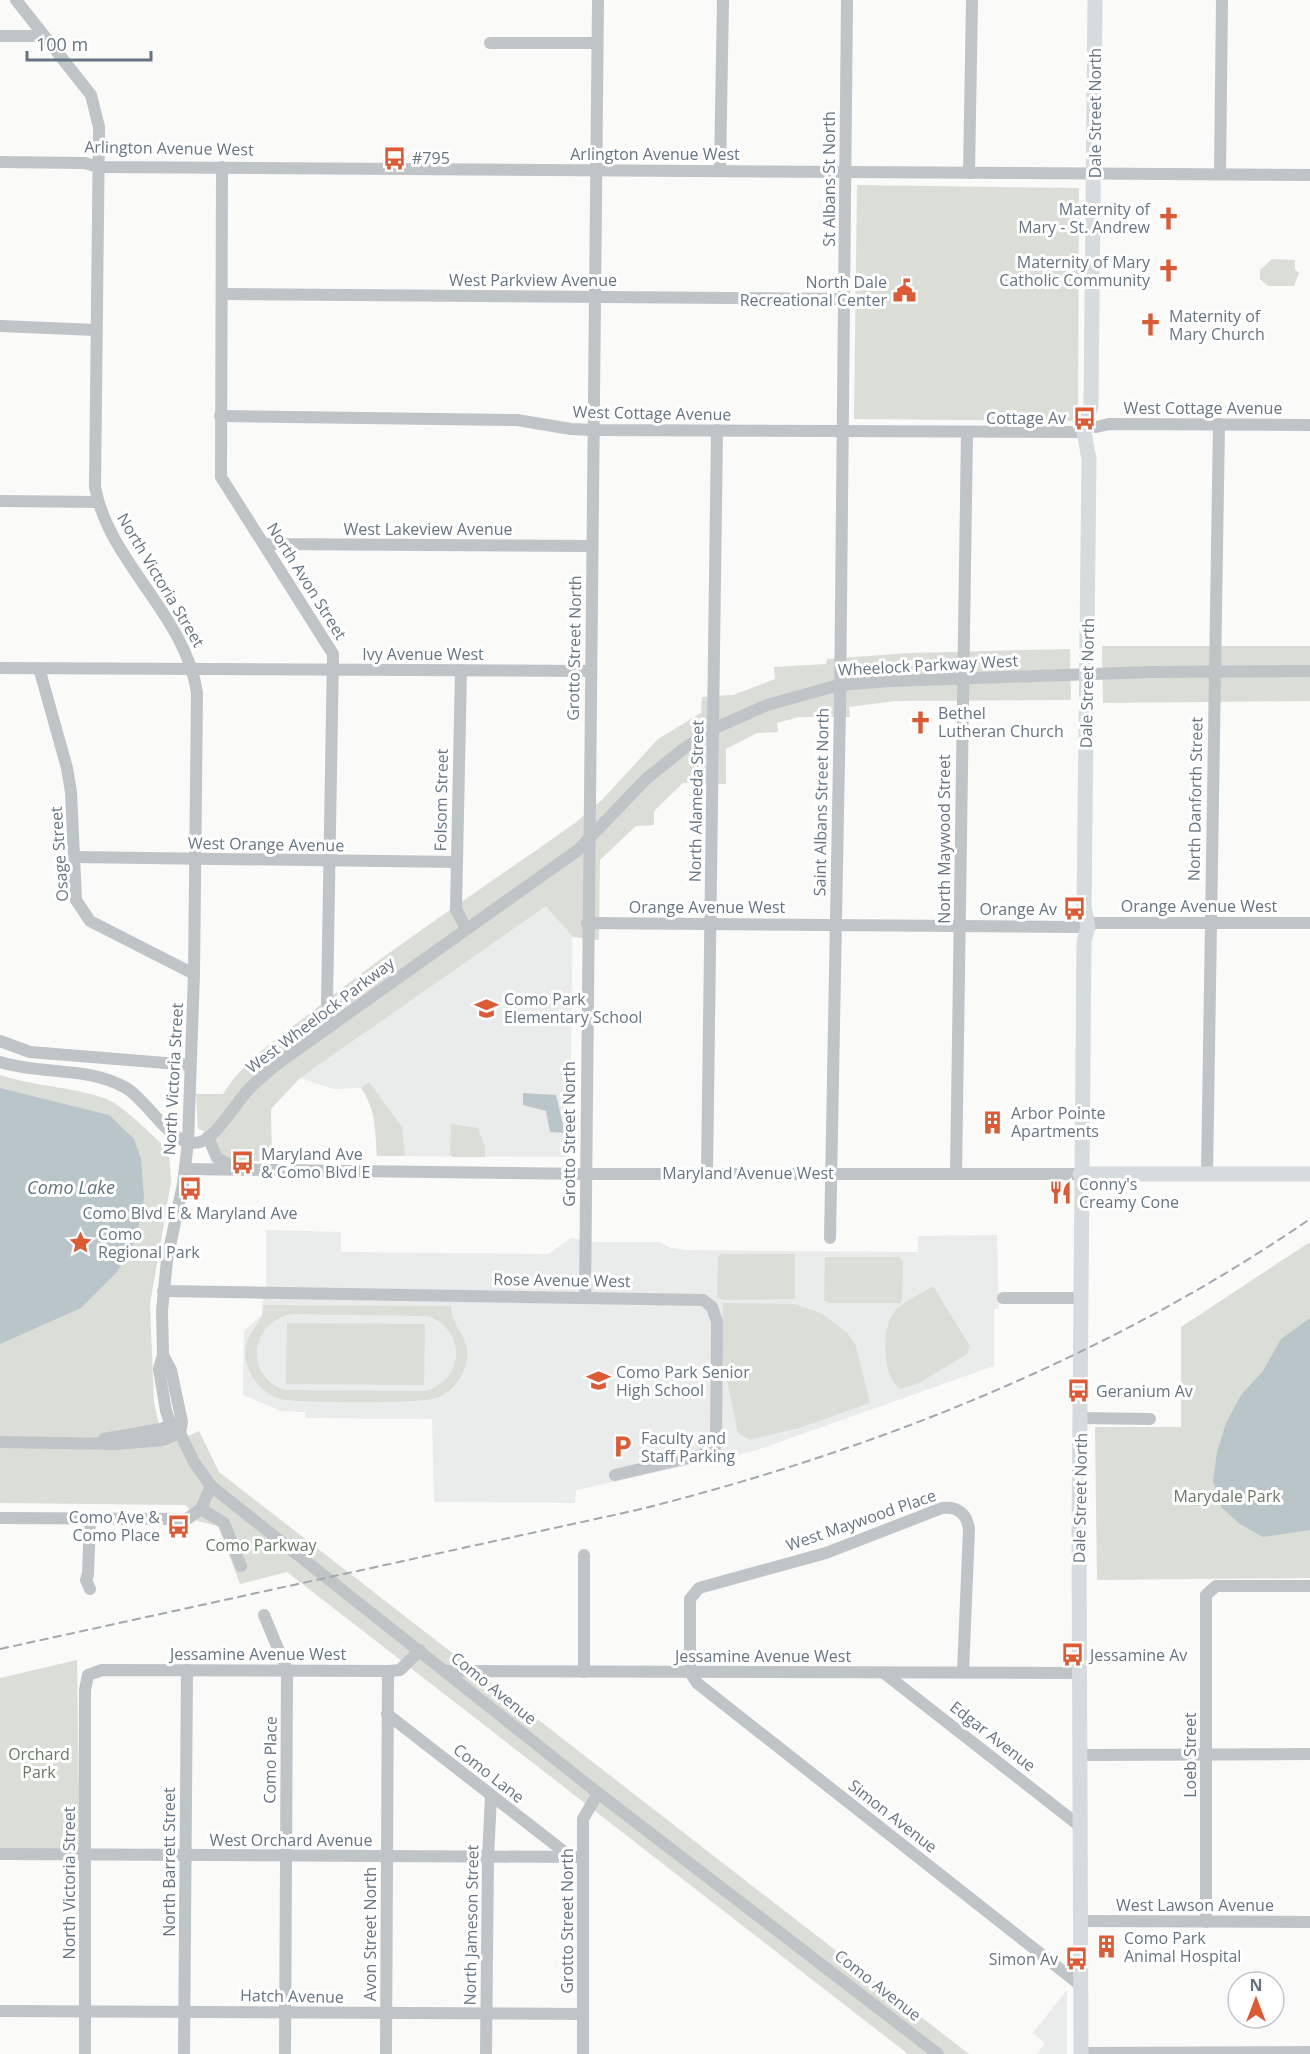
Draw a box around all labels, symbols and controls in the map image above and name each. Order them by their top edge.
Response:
scale bar [27,24,152,62]
text: 100 m [36,32,88,56]
street label: Dale Street North [1084,48,1106,178]
street label: St Albans St North [818,111,840,247]
street label: Arlington Avenue West [84,136,254,160]
street label: Arlington Avenue West [570,143,740,165]
bus stop icon: #795 [381,145,407,171]
place label: #795 [412,147,450,169]
place label: Maternity of Mary - St. Andrew [1018,198,1152,238]
church icon: Maternity of Mary - St. Andrew [1155,205,1181,231]
place label: Maternity of Mary Catholic Community [999,251,1151,291]
church icon: Maternity of Mary Catholic Community [1155,258,1181,284]
street label: West Parkview Avenue [449,269,617,291]
place label: North Dale Recreational Center [740,271,887,311]
public building icon: North Dale Recreational Center [892,278,918,304]
place label: Maternity of Mary Church [1169,305,1265,345]
church icon: Maternity of Mary Church [1138,312,1164,338]
street label: West Cottage Avenue [1124,397,1282,419]
street label: West Cottage Avenue [572,401,732,425]
bus stop icon: Cottage Av [1071,405,1097,431]
place label: Cottage Av [986,407,1066,429]
street label: North Victoria Street [112,509,210,651]
street label: North Avon Street [262,518,352,644]
street label: West Lakeview Avenue [343,518,513,540]
street label: Grotto Street North [562,575,586,721]
street label: Dale Street North [1075,618,1099,748]
street label: Ivy Avenue West [362,643,484,665]
street label: Wheelock Parkway West [837,649,1019,681]
place label: Bethel Lutheran Church [938,702,1064,742]
street label: Saint Albans Street North [808,708,834,896]
church icon: Bethel Lutheran Church [907,709,933,735]
street label: North Danforth Street [1183,716,1207,881]
street label: North Alameda Street [684,719,708,882]
street label: Folsom Street [429,748,453,852]
street label: North Maywood Street [933,754,955,924]
street label: Osage Street [45,805,73,902]
street label: West Orange Avenue [188,832,344,856]
street label: Orange Avenue West [1121,895,1278,917]
street label: Orange Avenue West [629,896,786,918]
bus stop icon: Orange Av [1062,896,1088,922]
place label: Orange Av [979,898,1057,920]
street label: West Wheelock Parkway [241,951,399,1078]
place label: Como Park Elementary School [504,988,642,1028]
school or university icon: Como Park Elementary School [473,995,499,1021]
street label: North Victoria Street [158,1002,188,1156]
street label: Grotto Street North [558,1061,580,1207]
place label: Arbor Pointe Apartments [1011,1102,1106,1142]
building icon: Arbor Pointe Apartments [980,1109,1006,1135]
place label: Maryland Ave & Como Blvd E [261,1143,370,1183]
bus stop icon: Maryland Ave & Como Blvd E [230,1150,256,1176]
street label: Maryland Avenue West [662,1162,834,1184]
place label: Conny's Creamy Cone [1079,1173,1179,1213]
water label: Como Lake [27,1175,115,1199]
bus stop icon: Como Blvd E & Maryland Ave [177,1175,203,1201]
restaurant icon: Conny's Creamy Cone [1048,1180,1074,1206]
place label: Como Blvd E & Maryland Ave [82,1202,298,1224]
place label: Como Regional Park [98,1223,200,1263]
place icon: Como Regional Park [67,1230,93,1256]
street label: Rose Avenue West [493,1268,631,1292]
place label: Como Park Senior High School [616,1361,750,1401]
school or university icon: Como Park Senior High School [585,1368,611,1394]
bus stop icon: Geranium Av [1065,1378,1091,1404]
place label: Geranium Av [1096,1380,1193,1402]
place label: Faculty and Staff Parking [641,1427,736,1467]
street label: Dale Street North [1068,1433,1092,1563]
parking icon: Faculty and Staff Parking [610,1434,636,1460]
street label: West Maywood Place [783,1484,939,1556]
park label: Marydale Park [1173,1485,1281,1507]
place label: Como Ave & Como Place [69,1506,160,1546]
bus stop icon: Como Ave & Como Place [165,1513,191,1539]
park label: Como Parkway [205,1534,318,1556]
bus stop icon: Jessamine Av [1059,1642,1085,1668]
street label: Jessamine Avenue West [168,1643,346,1665]
place label: Jessamine Av [1088,1644,1187,1666]
street label: Jessamine Avenue West [673,1645,851,1667]
street label: Como Avenue [447,1647,541,1729]
street label: Edgar Avenue [946,1696,1040,1776]
street label: Loeb Street [1179,1712,1201,1798]
street label: Como Place [258,1716,282,1804]
street label: Como Lane [449,1738,529,1808]
park label: Orchard Park [8,1743,70,1783]
street label: Simon Avenue [844,1774,942,1858]
street label: North Barrett Street [158,1787,180,1937]
street label: North Victoria Street [58,1806,80,1959]
street label: West Orchard Avenue [210,1829,372,1851]
street label: North Jameson Street [459,1844,483,2006]
street label: Grotto Street North [556,1848,578,1994]
street label: Avon Street North [359,1867,381,2001]
street label: West Lawson Avenue [1116,1894,1274,1916]
place label: Como Park Animal Hospital [1124,1927,1241,1967]
building icon: Como Park Animal Hospital [1093,1934,1119,1960]
street label: Como Avenue [830,1944,926,2026]
bus stop icon: Simon Av [1063,1946,1089,1972]
place label: Simon Av [989,1948,1058,1970]
north arrow [1226,1970,1286,2030]
text: N [1249,1974,1263,1996]
street label: Hatch Avenue [240,1984,344,2008]

